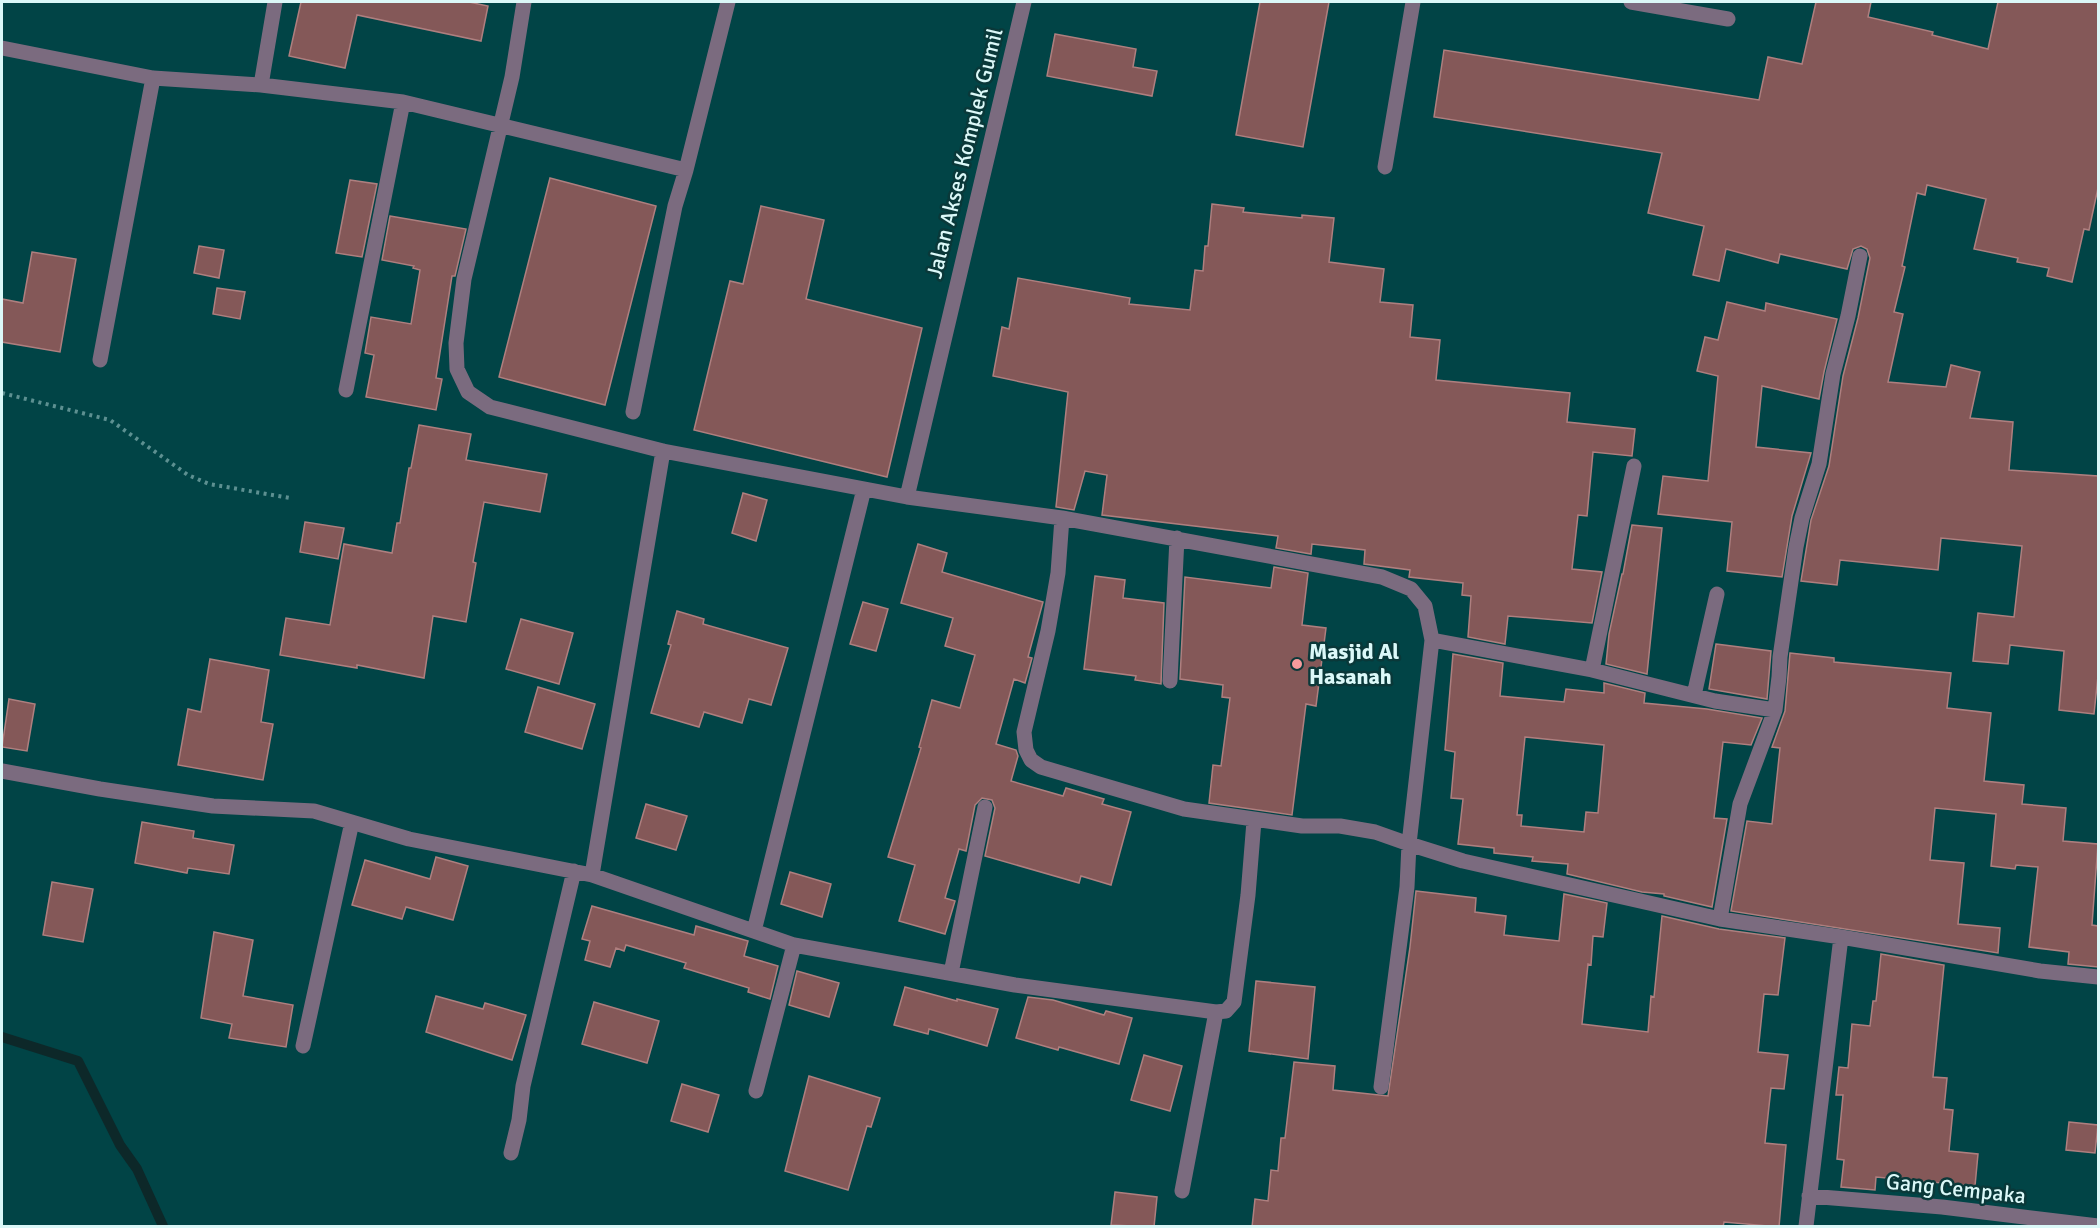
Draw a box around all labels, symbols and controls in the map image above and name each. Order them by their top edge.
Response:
street label: Jalan Akses Komplek Gumil [920,25,1009,281]
place label: Masjid Al Hasanah [1309,638,1399,690]
marker: Masjid Al Hasanah [1290,657,1304,671]
street label: Gang Cempaka [1885,1168,2027,1209]

